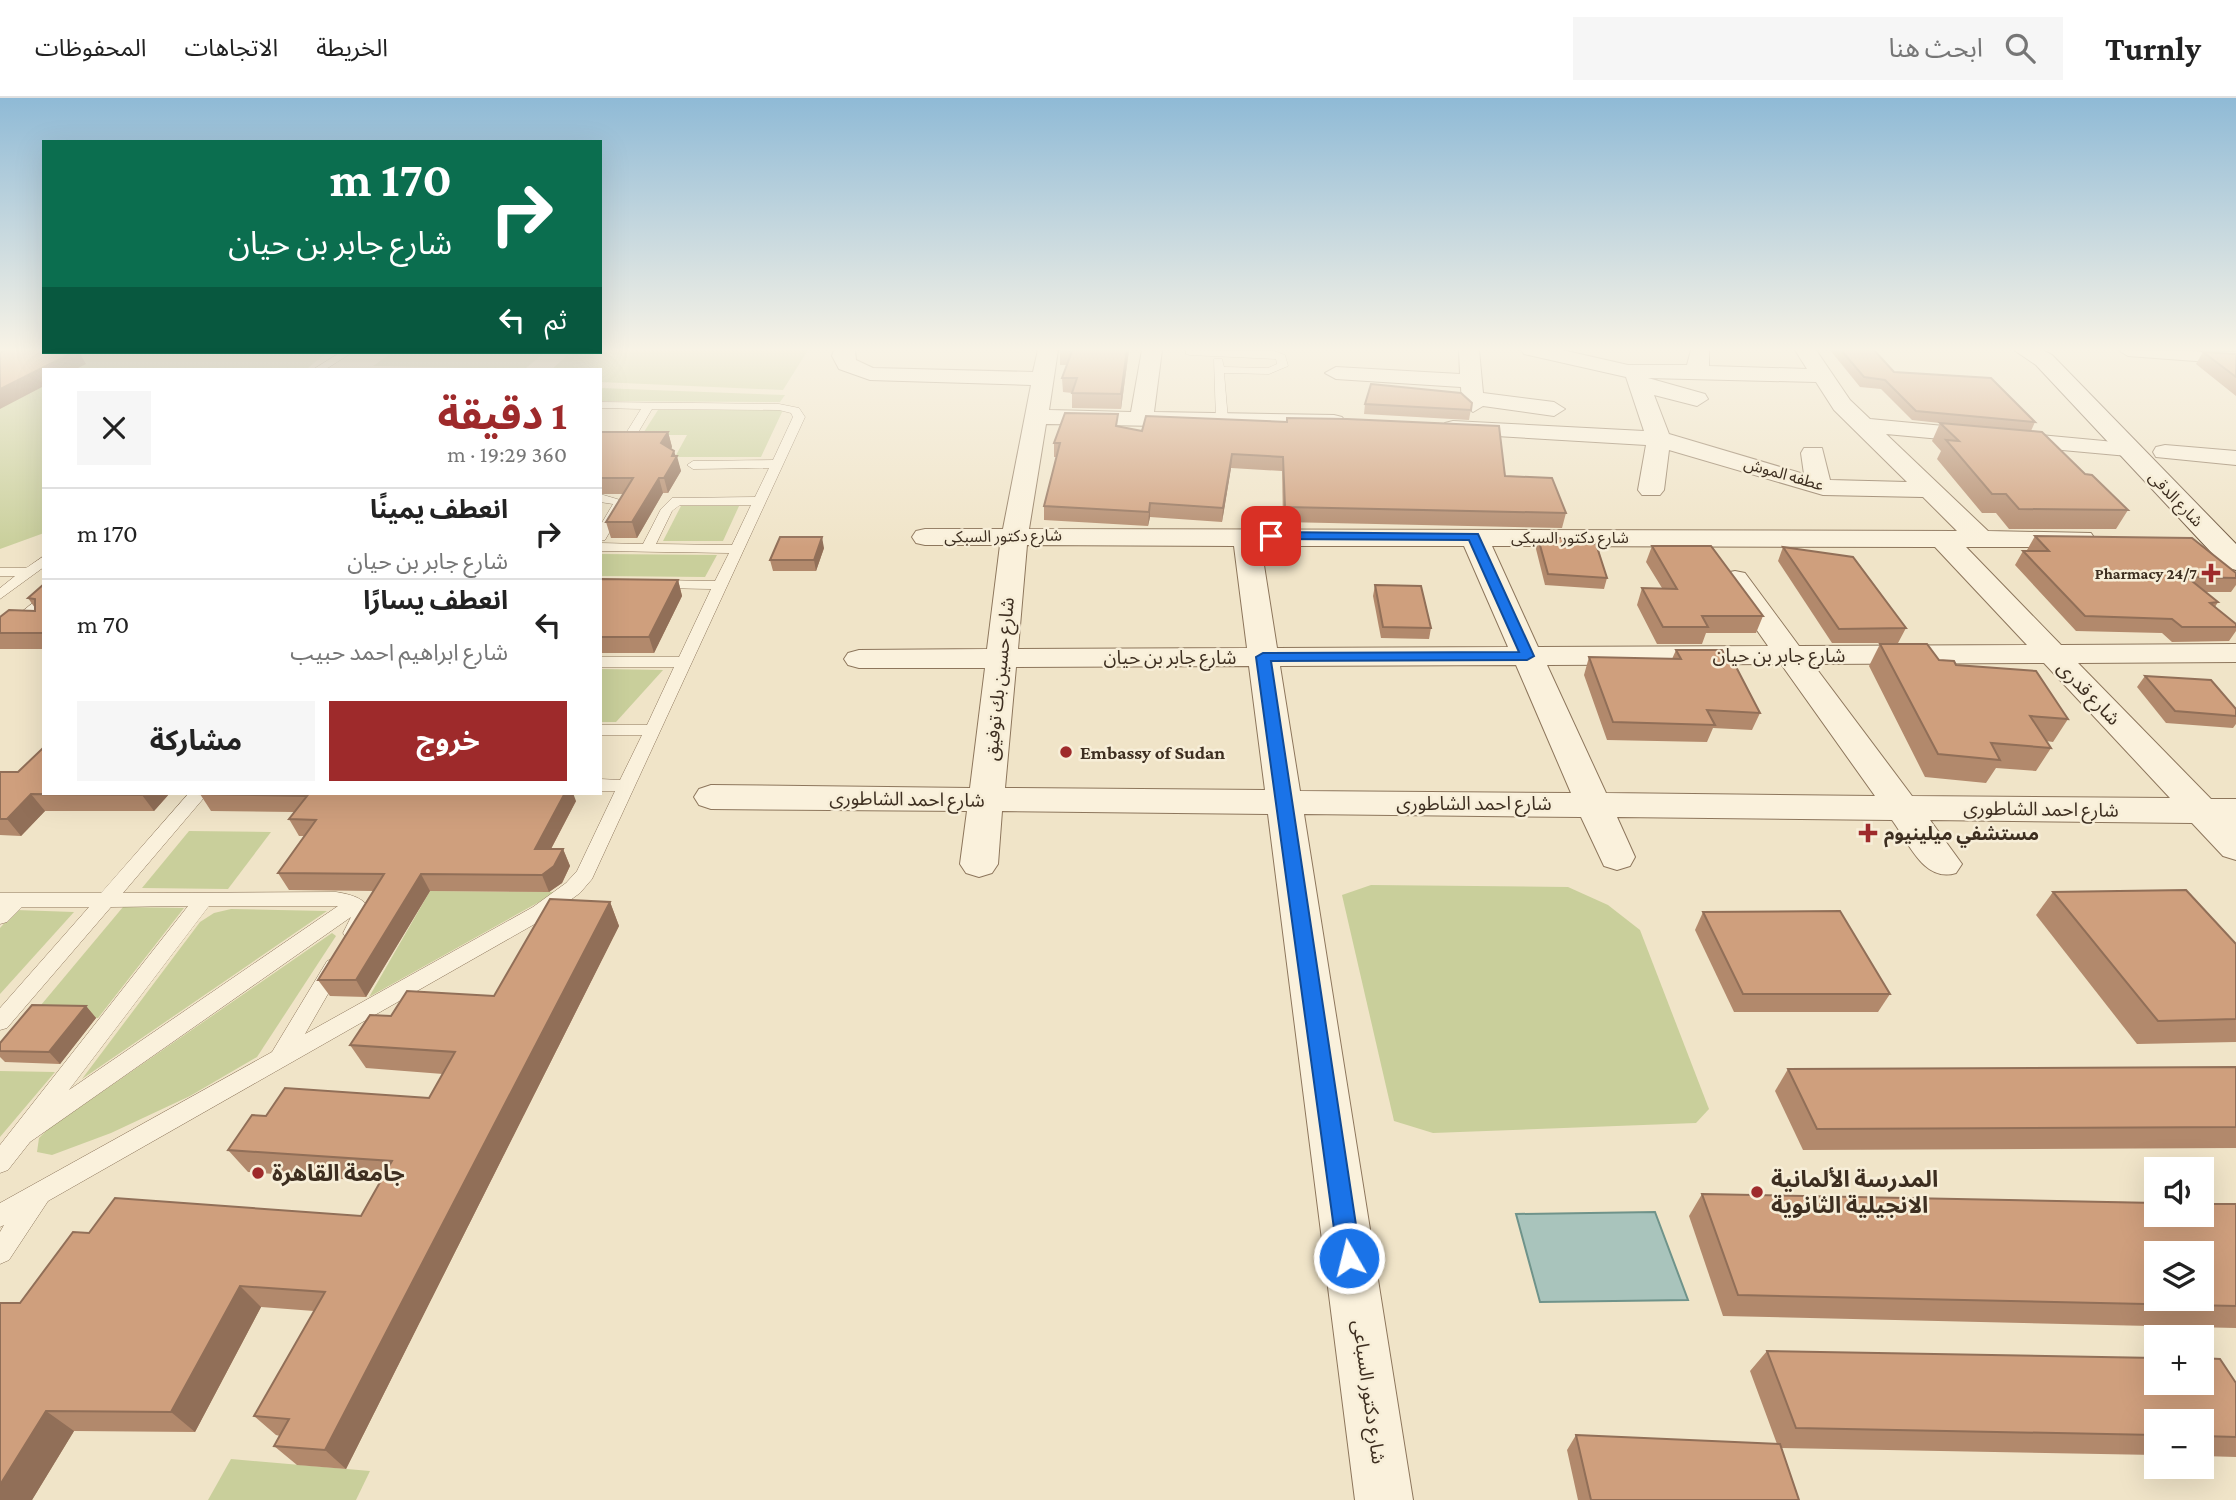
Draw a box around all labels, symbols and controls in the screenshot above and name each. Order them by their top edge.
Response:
search box [1573,17,2063,80]
icon: search [2001,29,2039,67]
text: Turnly [2105,30,2201,67]
text: المحفوظات [35,34,146,61]
text: الاتجاهات [184,34,278,61]
text: الخريطة [316,34,388,61]
text: ابحث هنا [1888,34,1983,63]
text: 170 m [330,152,452,207]
icon: right [476,168,567,259]
text: شارع جابر بن حيان [228,225,452,261]
icon: left [493,301,531,339]
text: ثم [545,306,567,335]
button: close [77,391,151,465]
text: 1 دقيقة [438,391,567,438]
text: 360 m · 19:29 [447,441,567,467]
street label: عطفه الموش [1742,454,1826,494]
street label: شارع الدقى [2143,468,2206,533]
text: انعطف يمينًا [370,495,508,524]
pin [1241,506,1301,566]
icon: right [529,515,567,553]
icon: arrive [1252,517,1290,555]
text: 170 m [77,519,138,548]
street label: شارع دكتور السبكى [944,526,1062,550]
street label: شارع دكتور السبكى [1511,529,1629,550]
text: شارع جابر بن حيان [347,548,508,574]
place label: Pharmacy 24/7 [2095,565,2197,582]
marker: Pharmacy 24/7 [2203,565,2219,581]
text: انعطف يسارًا [363,586,508,615]
street label: شارع حسين بك توفيق [980,596,1021,762]
icon: left [529,606,567,644]
text: 70 m [77,610,129,639]
text: شارع ابراهيم احمد حبيب [290,639,508,665]
street label: شارع جابر بن حيان [1713,645,1845,669]
street label: شارع جابر بن حيان [1104,647,1236,671]
street label: شارع قدرى [2051,657,2125,731]
button: مشاركة [77,701,315,781]
button: خروج [329,701,567,781]
place label: Embassy of Sudan [1080,742,1225,763]
marker: Embassy of Sudan [1058,744,1074,760]
street label: شارع احمد الشاطورى [829,787,985,814]
street label: شارع احمد الشاطورى [1396,793,1552,817]
street label: شارع احمد الشاطورى [1963,797,2119,824]
marker: مستشفي ميلينيوم [1858,823,1878,843]
place label: مستشفي ميلينيوم [1884,823,2039,848]
map controls [2144,1157,2214,1479]
button: sound [2144,1157,2214,1227]
place label: جامعة القاهرة [272,1160,405,1187]
marker: جامعة القاهرة [250,1165,266,1181]
place label: المدرسة الألمانية الانجيلية الثانوية [1771,1166,1938,1218]
marker: المدرسة الألمانية الانجيلية الثانوية [1749,1184,1765,1200]
position arrow [1312,1221,1386,1295]
button: layers [2144,1241,2214,1311]
street label: شارع دكتور السباعى [1346,1319,1390,1466]
button: + [2144,1325,2214,1395]
button: − [2144,1409,2214,1479]

